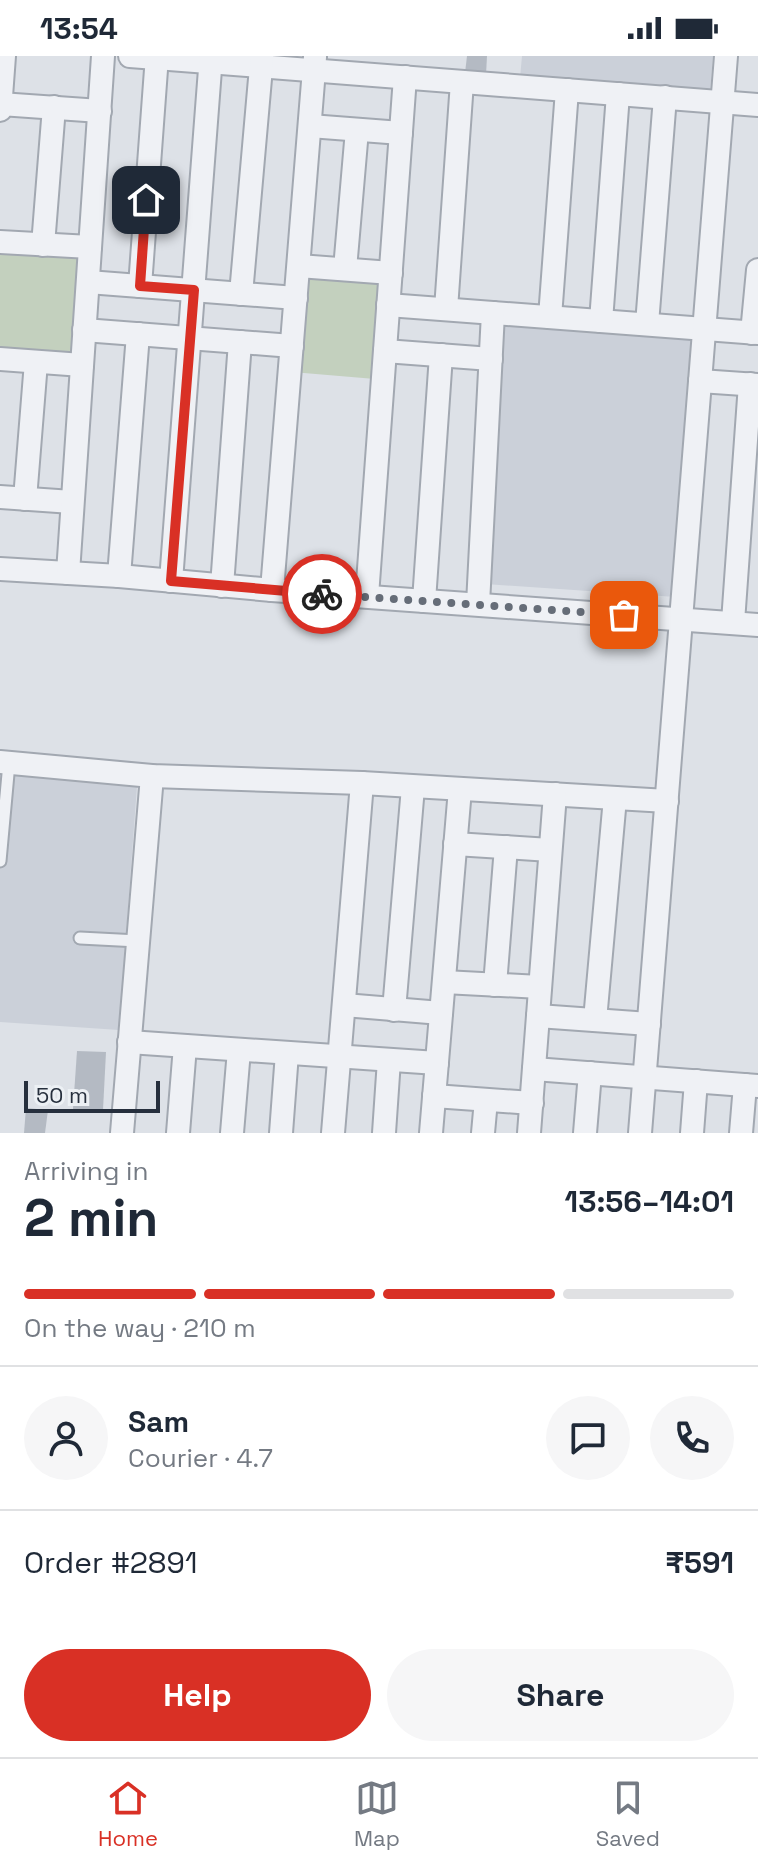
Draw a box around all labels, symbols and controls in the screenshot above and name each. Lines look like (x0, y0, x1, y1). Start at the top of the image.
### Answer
text: 13:54 (40, 9, 118, 48)
pin (112, 166, 180, 234)
icon: home (124, 178, 168, 222)
courier (282, 554, 362, 634)
icon: bike (300, 572, 344, 616)
pin (590, 581, 658, 649)
icon: bag (602, 593, 646, 637)
scale bar (24, 1077, 160, 1113)
text: 50 m (36, 1081, 88, 1109)
text: Arriving in (24, 1154, 148, 1188)
text: 13:56–14:01 (565, 1182, 734, 1221)
text: 2 min (24, 1185, 158, 1251)
text: On the way · 210 m (24, 1311, 256, 1345)
button: person (24, 1396, 108, 1480)
button: chat (546, 1396, 630, 1480)
button: phone (650, 1396, 734, 1480)
text: Sam (128, 1402, 189, 1441)
text: Courier · 4.7 (128, 1441, 273, 1475)
text: Order #2891 (24, 1543, 197, 1582)
text: ₹591 (665, 1543, 734, 1582)
button: Help (24, 1649, 371, 1741)
button: Share (387, 1649, 734, 1741)
tab: Home (98, 1776, 158, 1852)
tab: Map (354, 1776, 400, 1852)
tab: Saved (596, 1776, 660, 1852)

